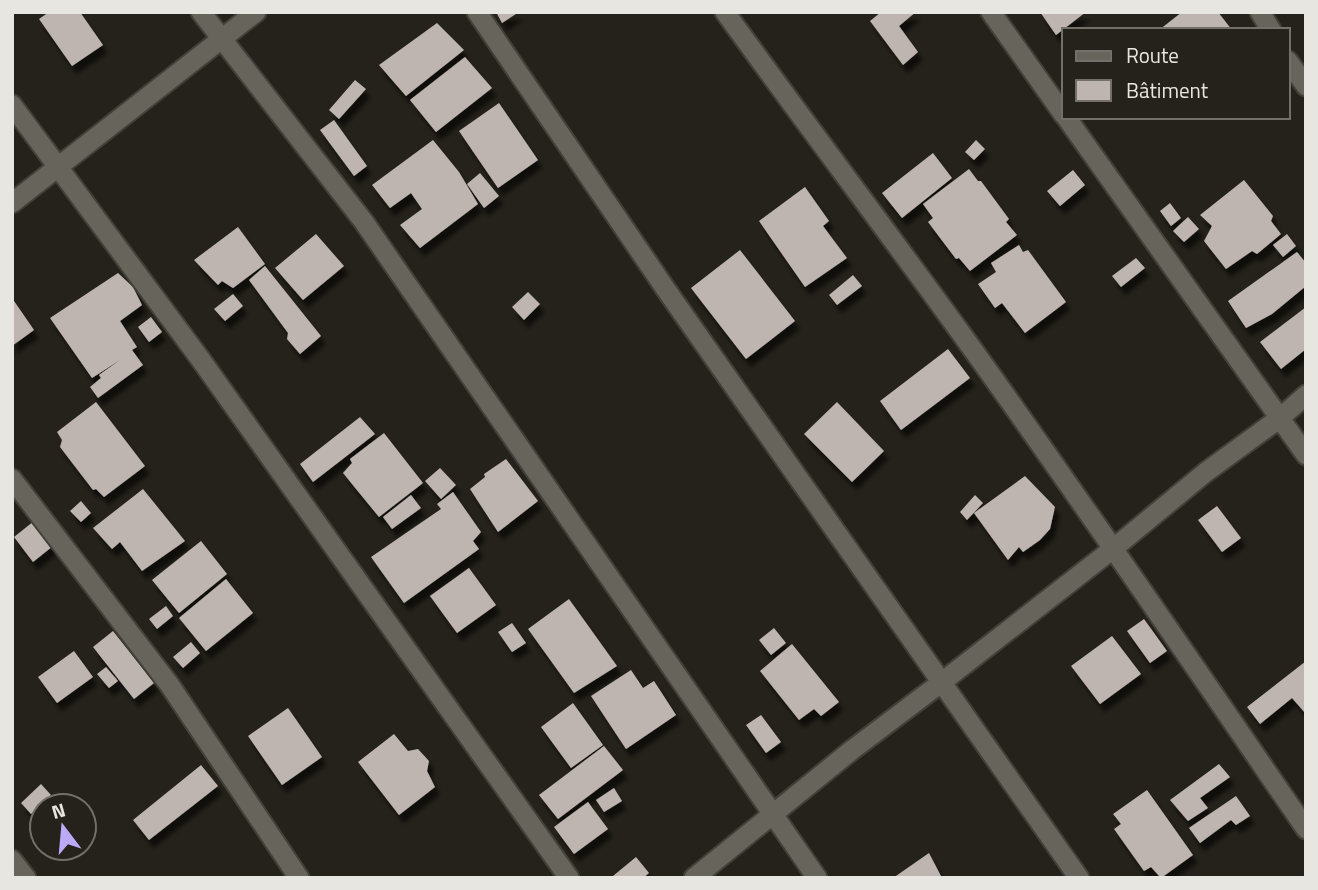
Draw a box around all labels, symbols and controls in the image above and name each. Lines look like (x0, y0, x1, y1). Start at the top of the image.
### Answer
legend (1062, 28, 1290, 119)
text: Route (1126, 39, 1179, 71)
text: Bâtiment (1126, 74, 1209, 106)
north arrow (28, 792, 98, 862)
text: N (48, 794, 69, 826)

